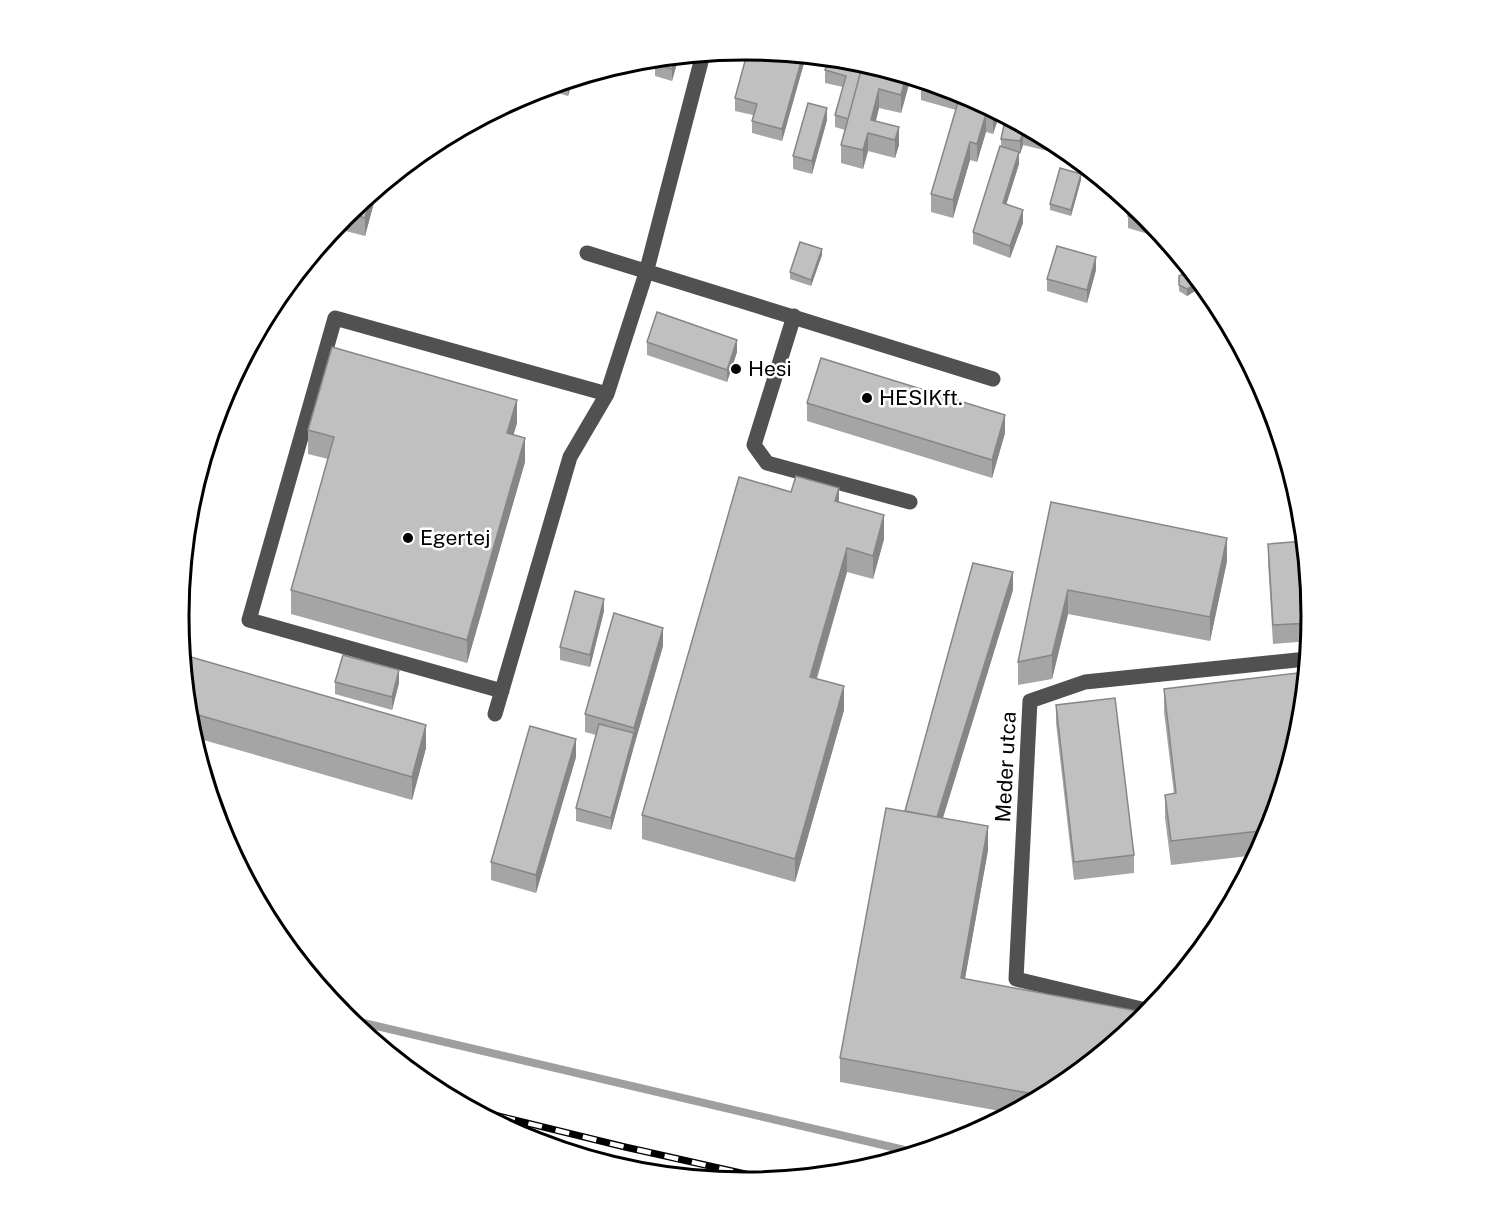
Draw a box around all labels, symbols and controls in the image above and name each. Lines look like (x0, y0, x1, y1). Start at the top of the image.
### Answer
place label: Hesi (748, 356, 792, 381)
marker: Hesi (729, 362, 743, 376)
place label: HESIKft. (879, 385, 963, 410)
marker: HESIKft. (860, 391, 874, 405)
place label: Egertej (420, 525, 491, 550)
marker: Egertej (401, 531, 415, 545)
street label: Meder utca (990, 711, 1021, 823)

